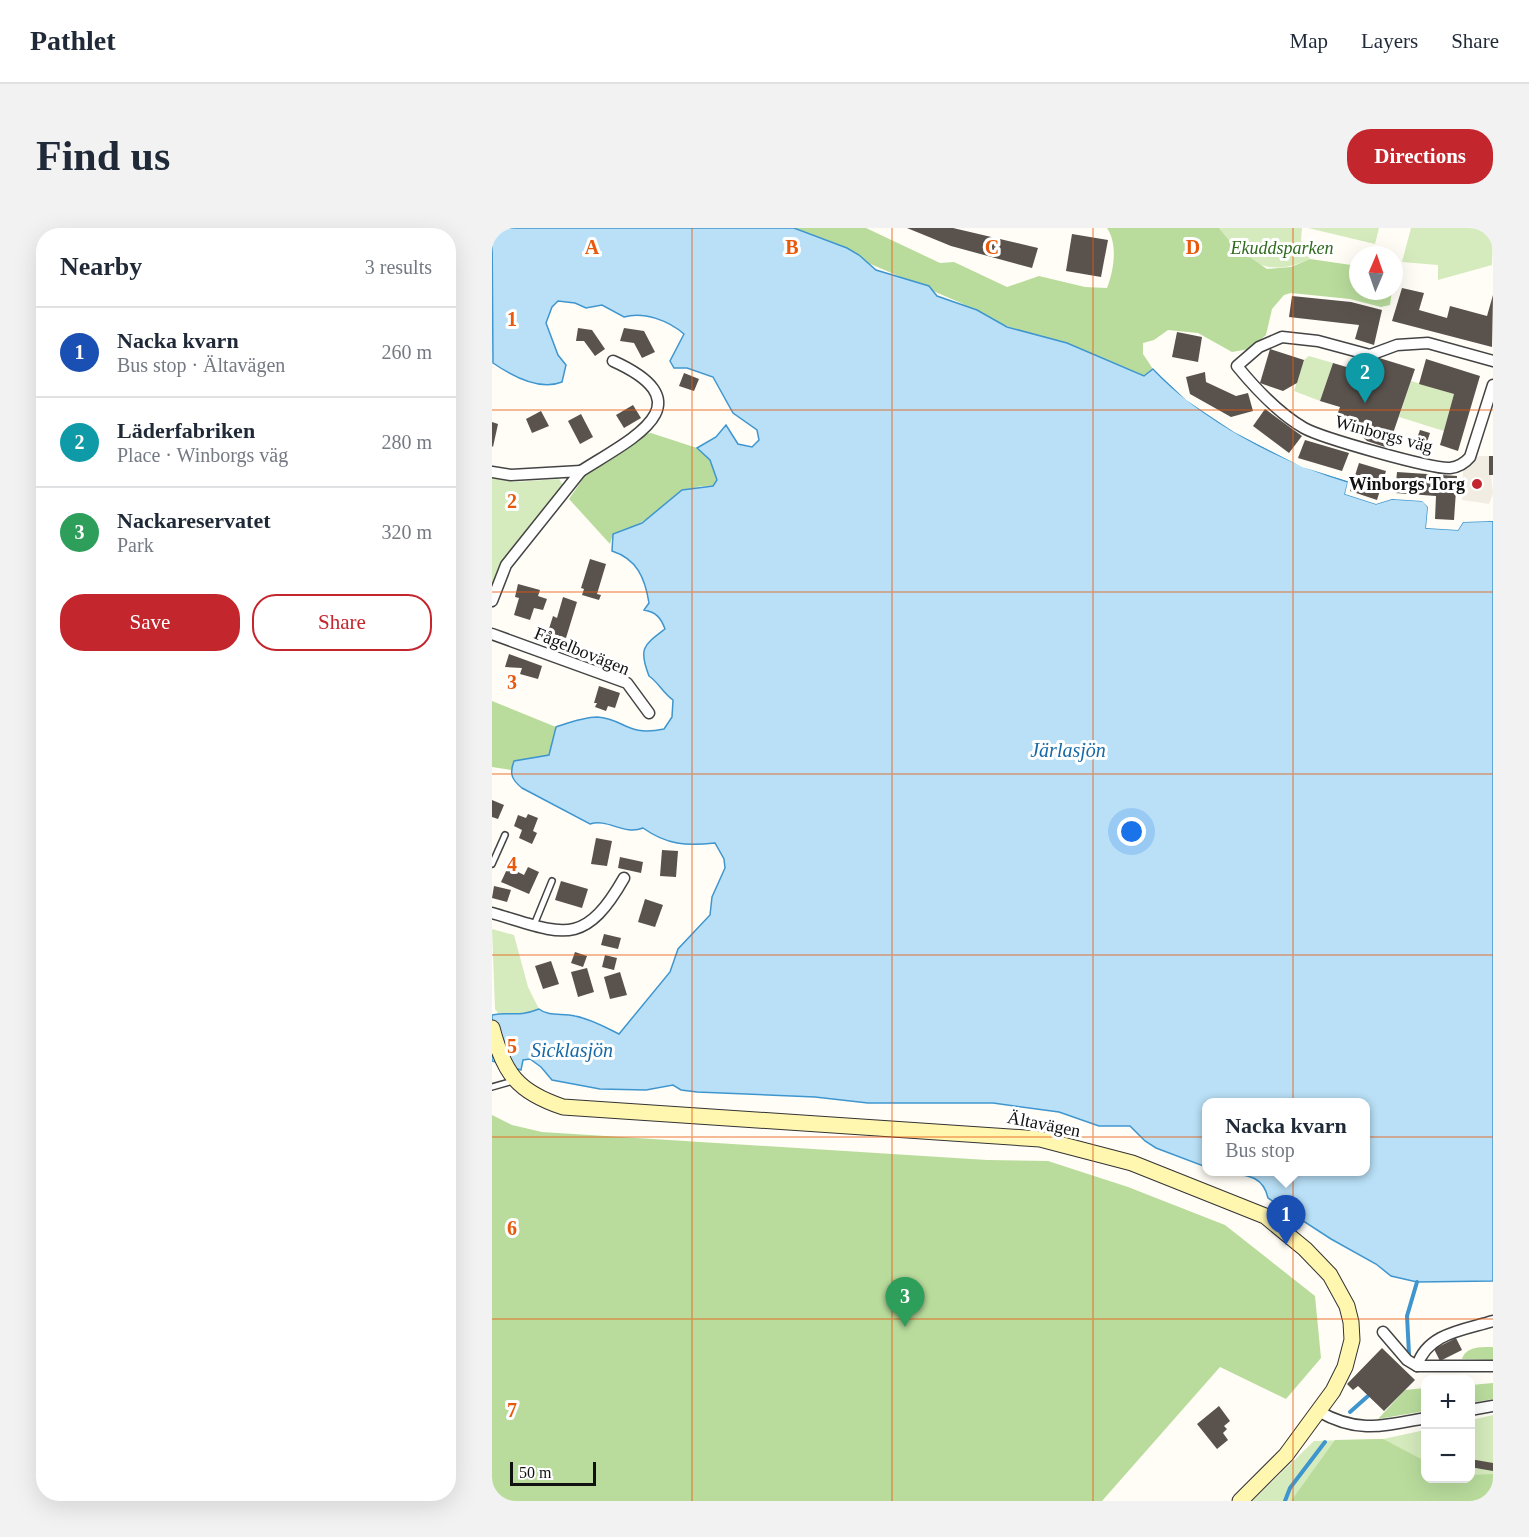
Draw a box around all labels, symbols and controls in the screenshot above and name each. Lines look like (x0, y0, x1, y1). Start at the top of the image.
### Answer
text: Pathlet (30, 25, 116, 56)
text: Map (1290, 29, 1328, 53)
text: Layers (1361, 29, 1418, 53)
text: Share (1451, 29, 1499, 53)
button: Directions (1347, 129, 1493, 184)
text: Find us (36, 133, 170, 179)
text: A (585, 236, 600, 258)
text: B (785, 236, 799, 258)
text: C (985, 236, 999, 258)
text: D (1186, 236, 1200, 258)
park label: Ekuddsparken (1230, 238, 1333, 258)
north arrow (1349, 246, 1403, 300)
text: Nearby (60, 252, 142, 281)
text: 3 results (365, 256, 432, 278)
text: 1 (507, 308, 517, 330)
text: Nacka kvarn (117, 328, 239, 353)
text: 1 (75, 341, 85, 363)
text: 260 m (381, 341, 432, 363)
text: Bus stop · Ältavägen (117, 354, 285, 376)
pin: 2 (1346, 354, 1384, 403)
street label: Winborgs väg (1333, 411, 1435, 457)
text: Läderfabriken (117, 418, 255, 443)
text: 2 (75, 431, 85, 453)
text: 280 m (381, 431, 432, 453)
text: Place · Winborgs väg (117, 444, 288, 466)
place label: Winborgs Torg (1349, 474, 1465, 494)
marker: Winborgs Torg (1470, 477, 1484, 491)
text: 2 (507, 490, 517, 512)
text: Nackareservatet (117, 508, 271, 533)
text: 3 (75, 521, 85, 543)
text: 320 m (381, 521, 432, 543)
text: Park (117, 534, 154, 556)
button: Save (60, 594, 240, 651)
button: Share (252, 594, 432, 651)
street label: Fågelbovägen (531, 623, 633, 679)
text: 3 (507, 671, 517, 693)
water label: Järlasjön (1030, 739, 1106, 762)
your location (1117, 817, 1146, 846)
text: 4 (507, 853, 517, 875)
text: 5 (507, 1035, 517, 1057)
water label: Sicklasjön (531, 1039, 613, 1062)
popup (1202, 1098, 1370, 1176)
street label: Ältavägen (1006, 1107, 1082, 1141)
text: Nacka kvarn (1225, 1113, 1347, 1138)
text: Bus stop (1225, 1139, 1295, 1161)
pin: 1 (1266, 1196, 1306, 1245)
text: 6 (507, 1217, 517, 1239)
pin: 3 (886, 1278, 924, 1327)
map controls (1421, 1375, 1475, 1483)
button: + (1421, 1375, 1475, 1429)
text: 7 (507, 1399, 517, 1421)
button: − (1421, 1429, 1475, 1483)
scale bar (510, 1459, 596, 1486)
text: 50 m (519, 1464, 551, 1481)

